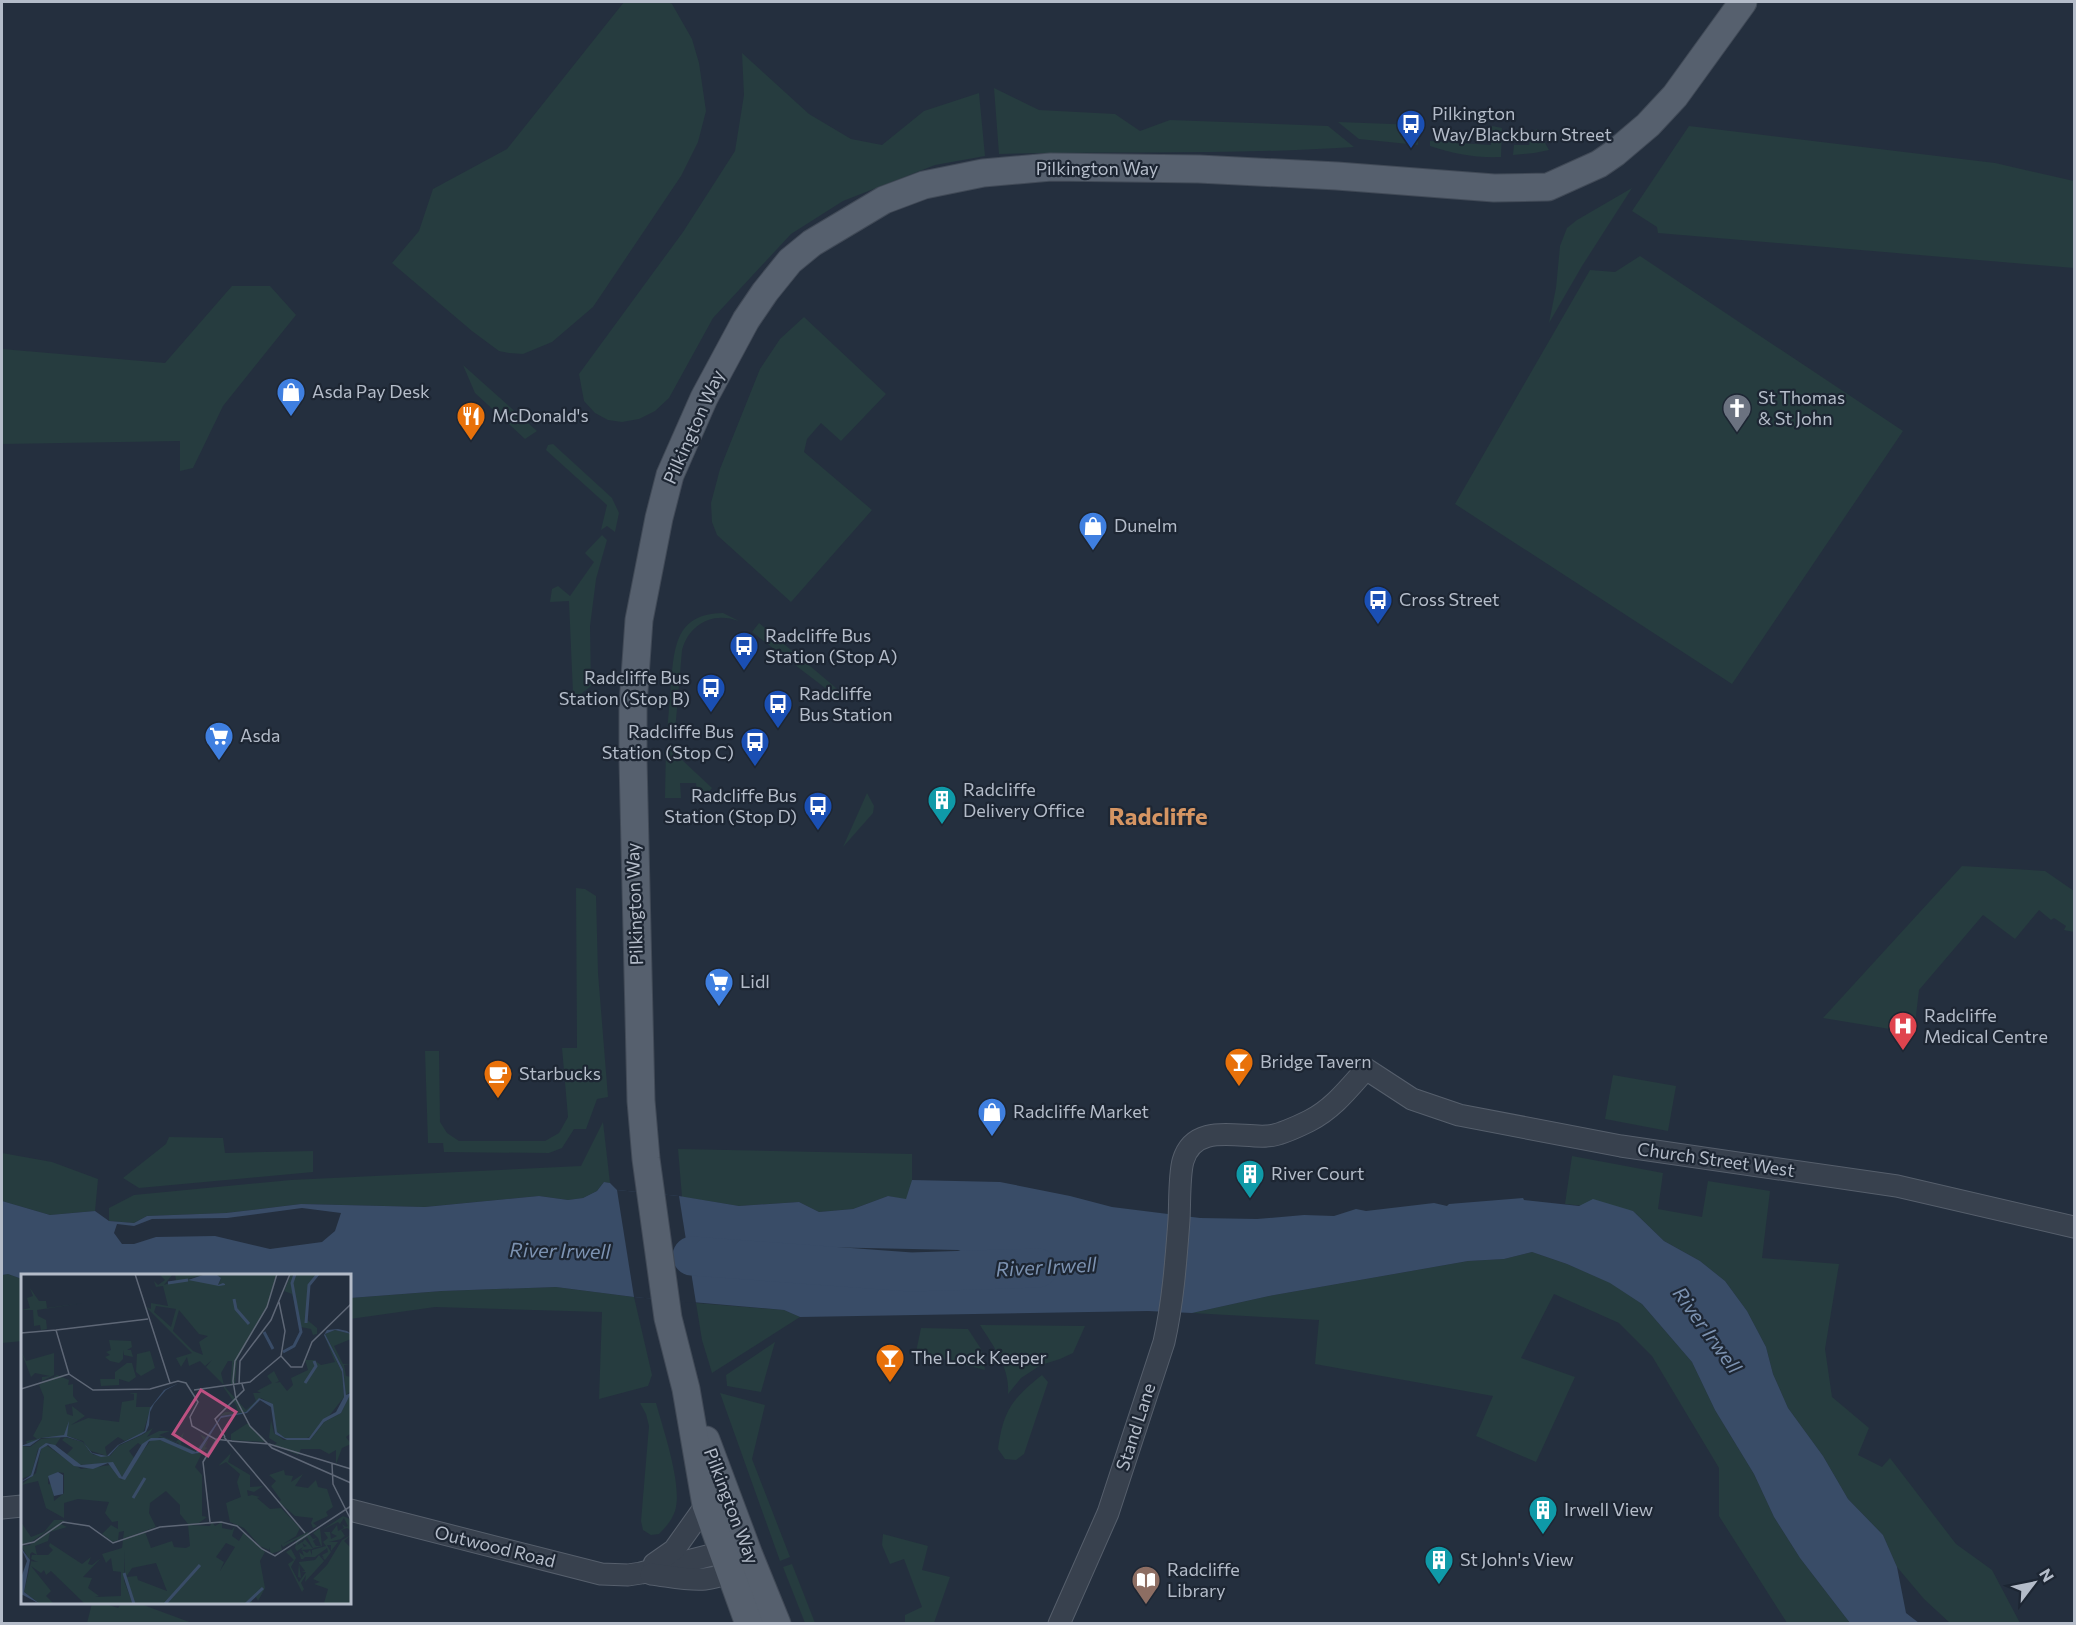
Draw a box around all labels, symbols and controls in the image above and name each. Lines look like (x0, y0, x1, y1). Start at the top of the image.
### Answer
place label: Pilkington Way/Blackburn Street (1432, 102, 1612, 145)
bus stop icon: Pilkington Way/Blackburn Street (1395, 108, 1427, 150)
street label: Pilkington Way (1036, 157, 1158, 179)
street label: Pilkington Way (658, 366, 728, 487)
shop icon: Asda Pay Desk (275, 376, 307, 418)
place label: Asda Pay Desk (312, 380, 430, 402)
place label: St Thomas & St John (1758, 386, 1845, 429)
church icon: St Thomas & St John (1721, 392, 1753, 434)
restaurant icon: McDonald's (455, 400, 487, 442)
place label: McDonald's (492, 404, 589, 426)
shop icon: Dunelm (1077, 510, 1109, 552)
place label: Dunelm (1114, 514, 1177, 536)
bus stop icon: Cross Street (1362, 584, 1394, 626)
place label: Cross Street (1399, 588, 1499, 610)
place label: Radcliffe Bus Station (Stop A) (765, 624, 897, 667)
bus stop icon: Radcliffe Bus Station (Stop A) (728, 630, 760, 672)
place label: Radcliffe Bus Station (Stop B) (559, 666, 690, 709)
bus stop icon: Radcliffe Bus Station (Stop B) (695, 672, 727, 714)
place label: Radcliffe Bus Station (799, 682, 893, 725)
bus stop icon: Radcliffe Bus Station (762, 688, 794, 730)
supermarket icon: Asda (203, 720, 235, 762)
place label: Radcliffe Bus Station (Stop C) (602, 720, 734, 763)
place label: Asda (240, 724, 280, 746)
bus stop icon: Radcliffe Bus Station (Stop C) (739, 726, 771, 768)
place label: Radcliffe Delivery Office (963, 778, 1085, 821)
place label: Radcliffe Bus Station (Stop D) (664, 784, 797, 827)
building icon: Radcliffe Delivery Office (926, 784, 958, 826)
bus stop icon: Radcliffe Bus Station (Stop D) (802, 790, 834, 832)
district label: Radcliffe (1108, 801, 1208, 830)
street label: Pilkington Way (621, 842, 647, 966)
supermarket icon: Lidl (703, 966, 735, 1008)
place label: Lidl (740, 970, 770, 992)
place label: Radcliffe Medical Centre (1924, 1004, 2048, 1047)
hospital icon: Radcliffe Medical Centre (1887, 1010, 1919, 1052)
bar icon: Bridge Tavern (1223, 1046, 1255, 1088)
place label: Bridge Tavern (1260, 1050, 1371, 1072)
cafe icon: Starbucks (482, 1058, 514, 1100)
place label: Starbucks (519, 1062, 601, 1084)
shop icon: Radcliffe Market (976, 1096, 1008, 1138)
place label: Radcliffe Market (1013, 1100, 1149, 1122)
street label: Church Street West (1636, 1137, 1796, 1181)
building icon: River Court (1234, 1158, 1266, 1200)
place label: River Court (1271, 1162, 1364, 1184)
water label: River Irwell (509, 1237, 612, 1263)
water label: River Irwell (995, 1251, 1098, 1281)
inset map (21, 1274, 351, 1604)
water label: River Irwell (1668, 1281, 1748, 1378)
bar icon: The Lock Keeper (874, 1342, 906, 1384)
place label: The Lock Keeper (911, 1346, 1047, 1368)
street label: Stand Lane (1111, 1380, 1160, 1473)
street label: Pilkington Way (700, 1444, 764, 1567)
building icon: Irwell View (1527, 1494, 1559, 1536)
place label: Irwell View (1564, 1498, 1653, 1520)
street label: Outwood Road (433, 1520, 558, 1572)
building icon: St John's View (1423, 1544, 1455, 1586)
place label: St John's View (1460, 1548, 1574, 1570)
north arrow (2004, 1553, 2064, 1613)
place label: Radcliffe Library (1167, 1558, 1240, 1601)
library icon: Radcliffe Library (1130, 1564, 1162, 1606)
text: N (2036, 1565, 2058, 1585)

